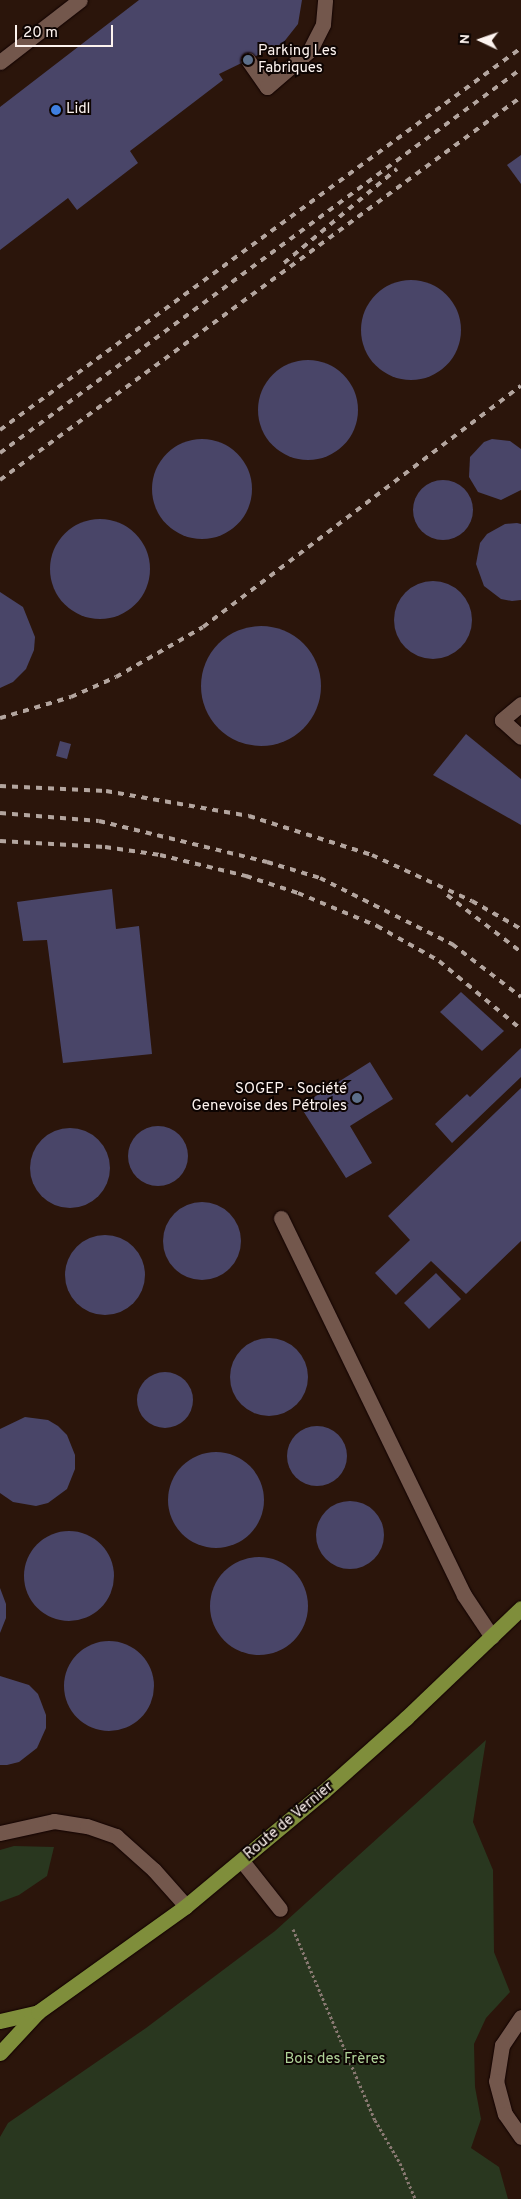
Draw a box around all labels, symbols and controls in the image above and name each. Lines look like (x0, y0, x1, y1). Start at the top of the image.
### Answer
scale bar (18, 15, 115, 47)
north arrow (456, 15, 506, 65)
text: 20 m (23, 24, 58, 43)
text: N (457, 34, 474, 45)
place label: Parking Les Fabriques (258, 42, 337, 77)
marker: Parking Les Fabriques (242, 54, 254, 66)
place label: Lidl (66, 101, 91, 119)
marker: Lidl (50, 104, 62, 116)
place label: SOGEP - Société Genevoise des Pétroles (191, 1080, 347, 1115)
marker: SOGEP - Société Genevoise des Pétroles (351, 1092, 363, 1104)
street label: Route de Vernier (240, 1778, 338, 1864)
park label: Bois des Frères (284, 2051, 386, 2069)

